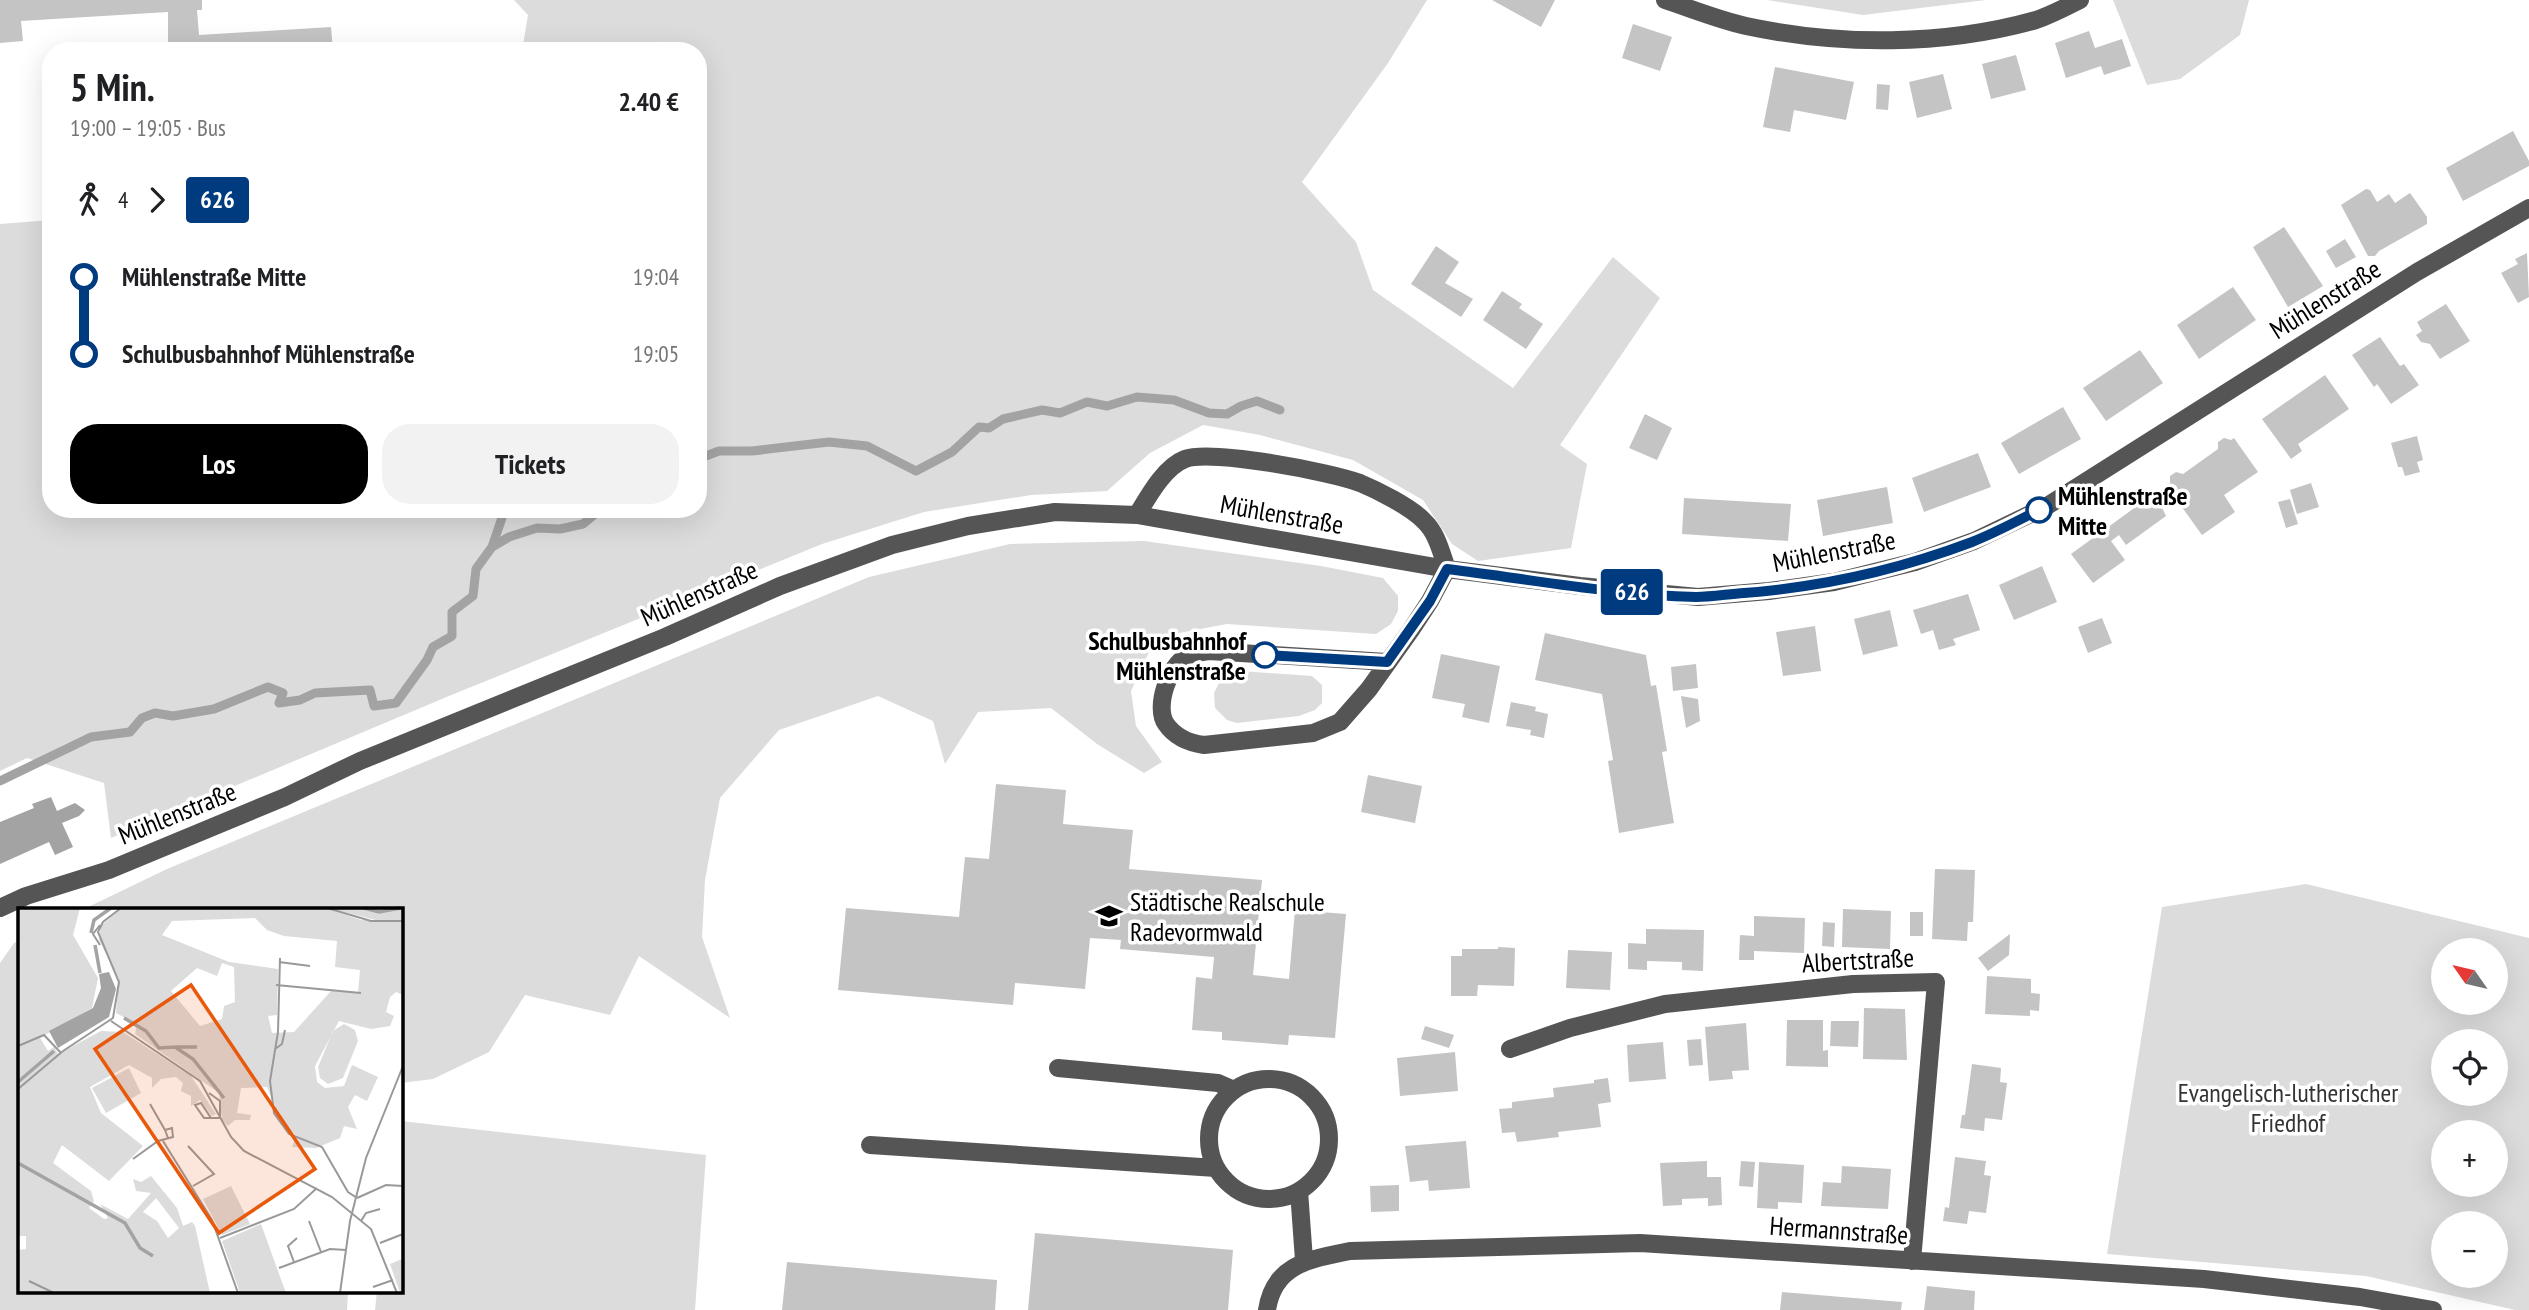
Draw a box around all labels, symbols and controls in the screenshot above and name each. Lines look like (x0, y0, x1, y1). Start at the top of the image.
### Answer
text: 5 Min. (70, 62, 155, 111)
text: 2.40 € (618, 85, 679, 118)
text: 19:00 – 19:05 · Bus (70, 113, 226, 142)
icon: walk (70, 181, 108, 219)
icon: forward (138, 181, 176, 219)
text: 626 (200, 184, 235, 215)
text: 4 (118, 185, 128, 214)
street label: Mühlenstraße (2264, 252, 2386, 346)
text: Mühlenstraße Mitte (122, 260, 306, 293)
text: 19:04 (633, 262, 679, 291)
text: Schulbusbahnhof Mühlenstraße (122, 337, 415, 370)
text: 19:05 (633, 339, 679, 368)
button: Los (70, 424, 368, 504)
button: Tickets (382, 424, 679, 504)
place label: Mühlenstraße Mitte (2058, 479, 2188, 542)
street label: Mühlenstraße (1218, 487, 1346, 541)
marker: Mühlenstraße Mitte (2026, 497, 2052, 523)
street label: Mühlenstraße (1770, 523, 1898, 579)
street label: Mühlenstraße (635, 553, 763, 633)
line badge: 626 (1592, 569, 1672, 615)
text: 626 (1615, 576, 1649, 607)
place label: Schulbusbahnhof Mühlenstraße (1088, 624, 1248, 687)
marker: Schulbusbahnhof Mühlenstraße (1252, 642, 1278, 668)
street label: Mühlenstraße (113, 774, 241, 852)
place label: Städtische Realschule Radevormwald (1130, 885, 1325, 948)
school or university icon: Städtische Realschule Radevormwald (1094, 901, 1124, 931)
inset map (18, 908, 402, 1292)
north arrow (2431, 938, 2508, 1015)
map controls (2431, 938, 2508, 1288)
street label: Albertstraße (1801, 941, 1915, 979)
button: locate (2431, 1029, 2508, 1106)
park label: Evangelisch-lutherischer Friedhof (2178, 1076, 2398, 1139)
button: + (2431, 1120, 2508, 1197)
street label: Hermannstraße (1769, 1209, 1909, 1251)
button: − (2431, 1211, 2508, 1288)

